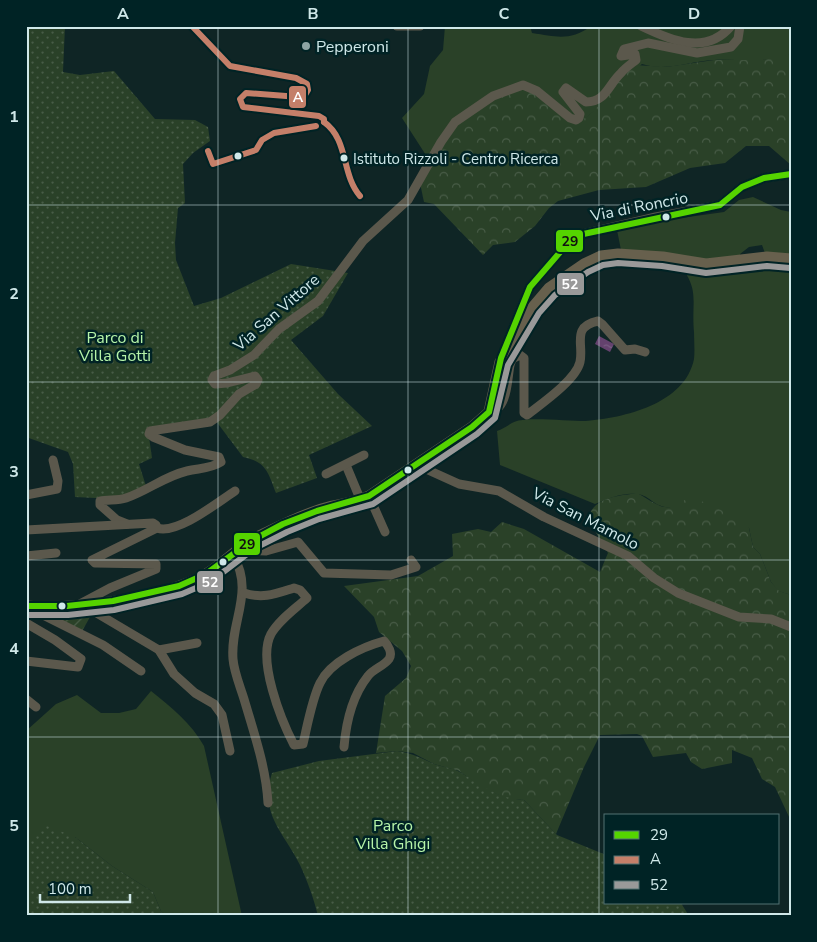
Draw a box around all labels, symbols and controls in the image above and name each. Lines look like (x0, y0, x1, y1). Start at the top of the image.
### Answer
text: A (117, 3, 129, 25)
text: B (307, 3, 319, 25)
text: C (499, 3, 510, 25)
text: D (688, 3, 700, 25)
place label: Pepperoni (316, 36, 389, 58)
marker: Pepperoni (300, 40, 312, 52)
line badge: A (288, 85, 307, 109)
text: A (293, 88, 304, 107)
text: 1 (9, 106, 19, 128)
place label: Istituto Rizzoli - Centro Ricerca (353, 149, 559, 169)
unlabelled marker (233, 151, 243, 161)
marker: Istituto Rizzoli - Centro Ricerca (339, 153, 349, 163)
street label: Via di Roncrio (588, 187, 690, 227)
unlabelled marker (661, 212, 671, 222)
line badge: 29 (555, 229, 584, 253)
text: 29 (562, 232, 578, 251)
street label: Via San Vittore (228, 269, 324, 357)
line badge: 52 (556, 272, 585, 296)
text: 52 (562, 275, 578, 294)
text: 2 (9, 283, 19, 305)
park label: Parco di Villa Gotti (78, 327, 151, 367)
text: 3 (9, 461, 19, 483)
unlabelled marker (403, 465, 413, 475)
street label: Via San Mamolo (527, 482, 643, 555)
line badge: 29 (233, 532, 261, 556)
text: 29 (239, 535, 255, 554)
unlabelled marker (218, 557, 228, 567)
line badge: 52 (196, 570, 224, 594)
text: 52 (202, 573, 218, 592)
unlabelled marker (57, 601, 67, 611)
text: 4 (9, 638, 19, 660)
legend (604, 814, 780, 904)
text: 5 (9, 815, 19, 837)
park label: Parco Villa Ghigi (355, 815, 430, 855)
text: 29 (650, 825, 668, 845)
text: A (650, 849, 661, 869)
scale bar (40, 872, 130, 904)
text: 52 (650, 875, 668, 895)
text: 100 m (48, 879, 92, 899)

